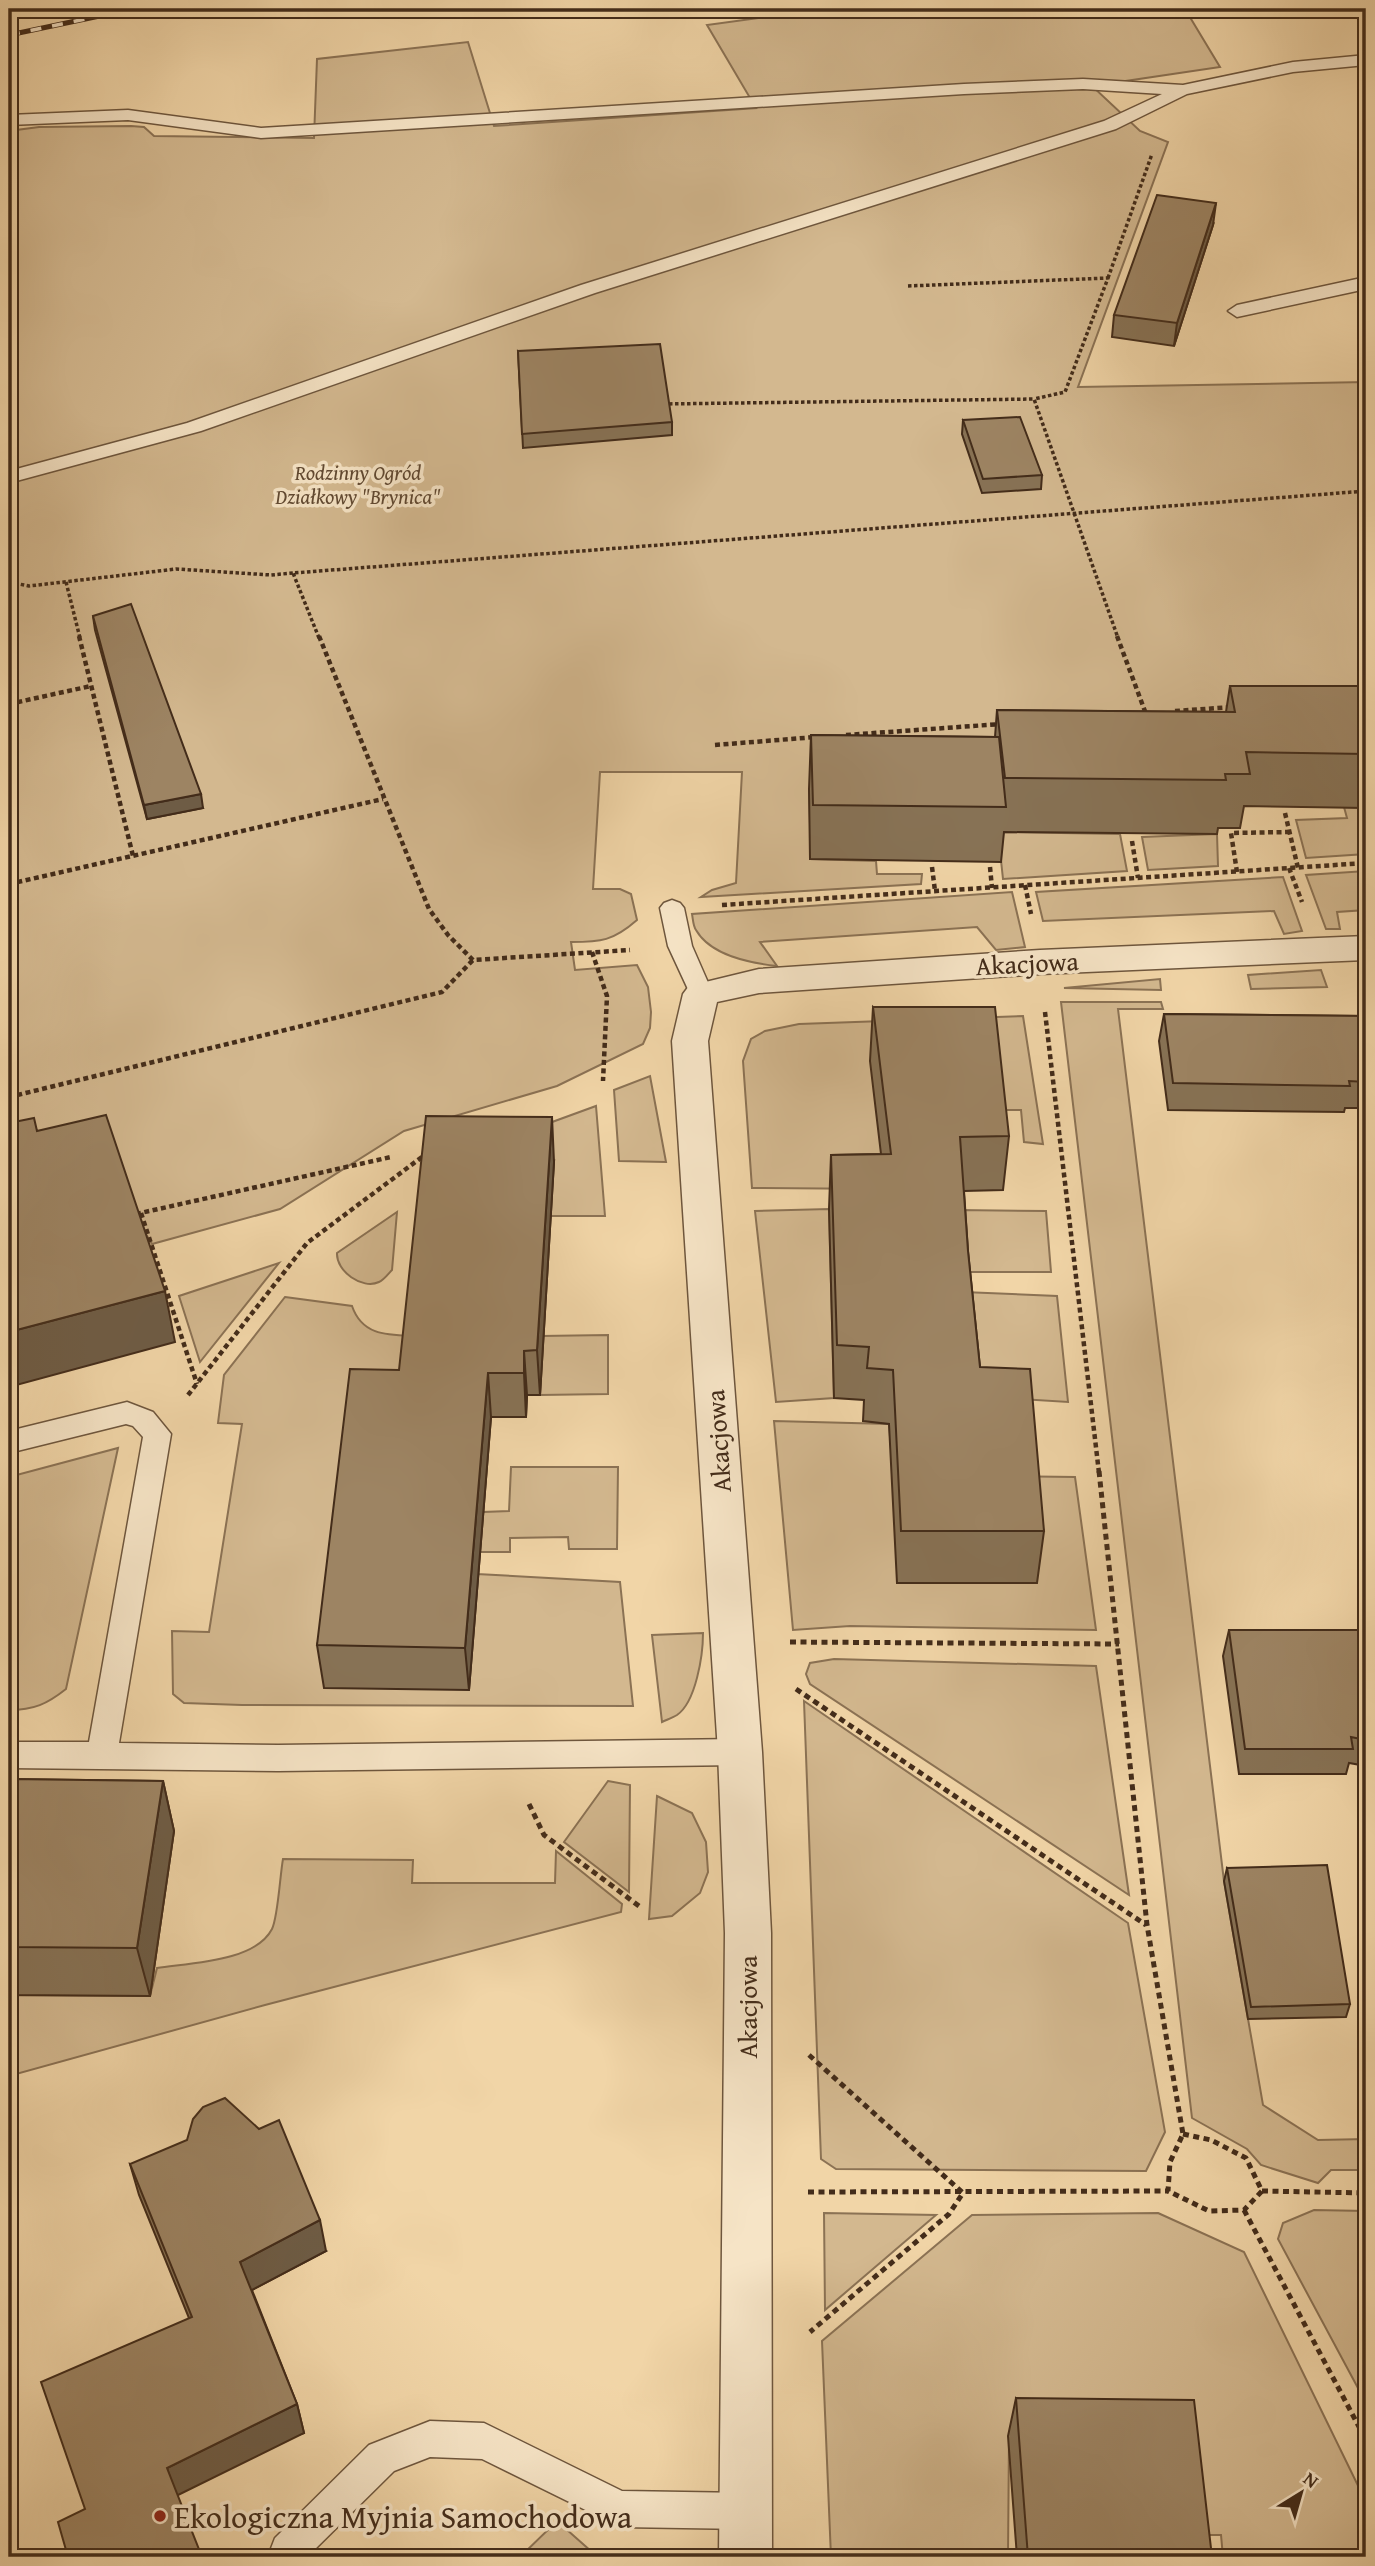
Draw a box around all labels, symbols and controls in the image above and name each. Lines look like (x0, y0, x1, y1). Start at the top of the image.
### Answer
park label: Rodzinny Ogród Działkowy "Brynica" (274, 457, 441, 512)
street label: Akacjowa (975, 941, 1080, 985)
street label: Akacjowa (695, 1388, 741, 1494)
street label: Akacjowa (728, 1955, 767, 2059)
north arrow (1266, 2458, 1336, 2528)
text: N (1298, 2464, 1325, 2495)
place label: Ekologiczna Myjnia Samochodowa (174, 2493, 632, 2540)
marker: Ekologiczna Myjnia Samochodowa (152, 2508, 168, 2524)

